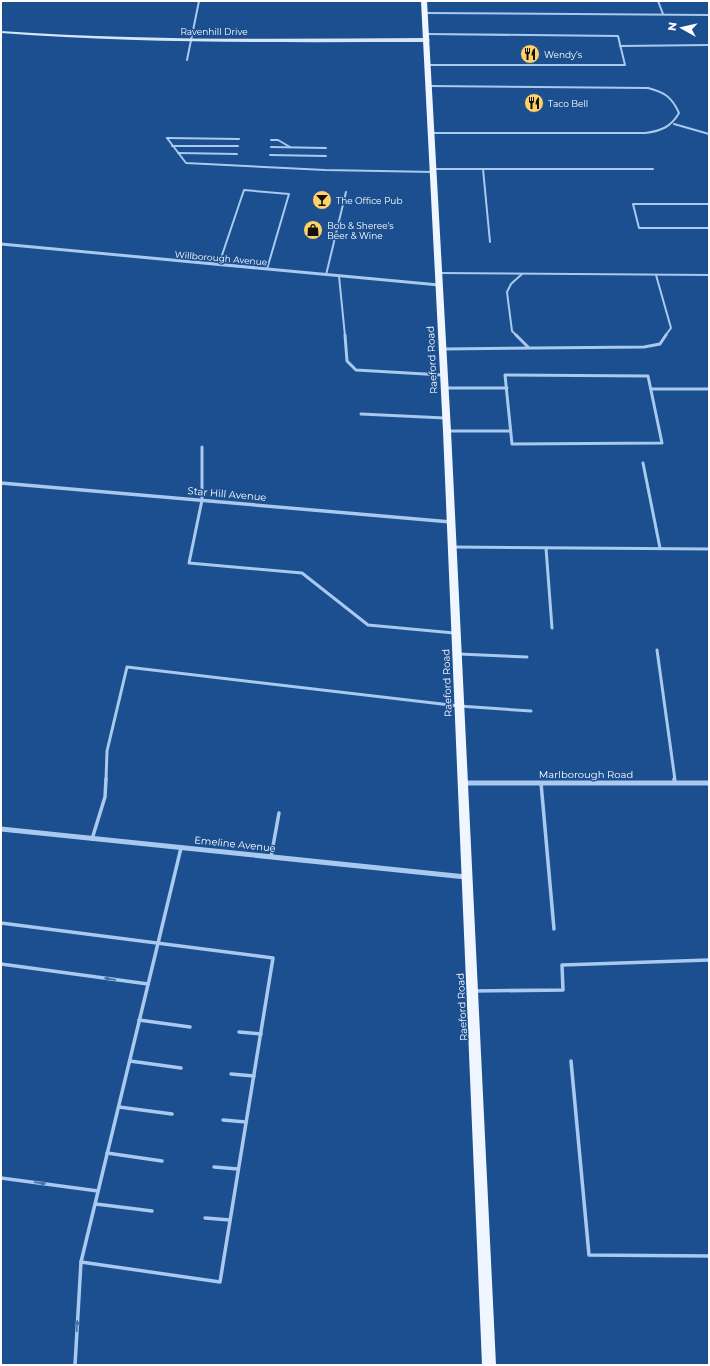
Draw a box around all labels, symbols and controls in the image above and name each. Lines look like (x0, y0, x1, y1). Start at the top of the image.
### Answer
north arrow (662, 8, 702, 48)
text: N (665, 21, 680, 32)
street label: Ravenhill Drive (180, 26, 248, 37)
restaurant icon: Wendy's (519, 43, 541, 65)
place label: Wendy's (544, 49, 583, 60)
restaurant icon: Taco Bell (523, 92, 545, 114)
place label: Taco Bell (548, 98, 588, 109)
bar icon: The Office Pub (311, 189, 333, 211)
place label: The Office Pub (336, 195, 403, 206)
shop icon: Bob & Sheree's Beer & Wine (302, 219, 324, 241)
place label: Bob & Sheree's Beer & Wine (327, 220, 394, 241)
street label: Willborough Avenue (174, 248, 268, 268)
street label: Raeford Road (424, 326, 440, 394)
street label: Star Hill Avenue (187, 484, 267, 504)
street label: Raeford Road (439, 649, 455, 717)
street label: Marlborough Road (539, 768, 633, 781)
street label: Emeline Avenue (194, 833, 276, 855)
street label: Raeford Road (454, 973, 470, 1041)
one-way arrow (104, 976, 116, 982)
one-way arrow (34, 1180, 46, 1186)
one-way arrow (74, 1319, 80, 1332)

